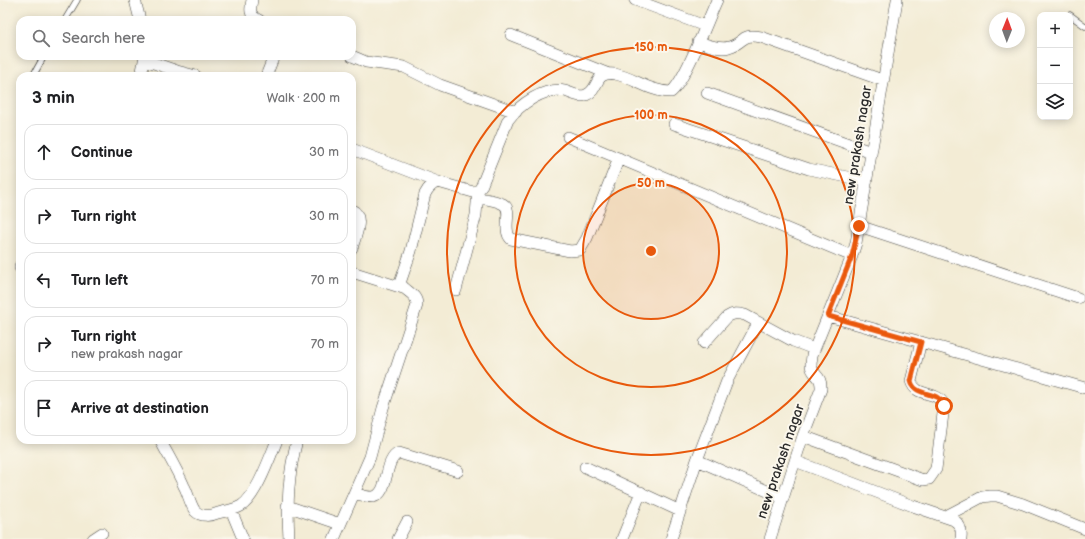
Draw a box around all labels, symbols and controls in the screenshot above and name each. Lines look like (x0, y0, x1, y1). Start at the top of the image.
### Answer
north arrow (989, 12, 1025, 48)
map controls (1037, 12, 1073, 120)
button: + (1037, 12, 1073, 48)
search box (16, 16, 356, 60)
icon: search (30, 27, 52, 49)
text: Search here (62, 29, 145, 48)
text: 150 m (635, 40, 667, 55)
button: − (1037, 48, 1073, 84)
street label: new prakash nagar (840, 84, 875, 206)
button: layers (1037, 84, 1073, 120)
text: 3 min (32, 88, 75, 108)
text: Walk · 200 m (267, 90, 340, 106)
text: 100 m (634, 108, 668, 123)
icon: ahead (33, 141, 55, 163)
text: Continue (71, 143, 133, 162)
text: 30 m (309, 144, 339, 160)
text: 50 m (637, 176, 665, 191)
icon: right (33, 205, 55, 227)
text: Turn right (71, 207, 136, 226)
text: 30 m (309, 208, 339, 224)
route end (850, 217, 868, 235)
centre of rings (644, 244, 658, 258)
icon: left (33, 269, 55, 291)
text: Turn left (71, 271, 128, 290)
text: 70 m (311, 272, 339, 288)
text: Turn right (71, 327, 136, 346)
icon: right (33, 333, 55, 355)
text: 70 m (311, 336, 339, 352)
text: new prakash nagar (71, 346, 183, 362)
icon: arrive (33, 397, 55, 419)
route start (935, 397, 953, 415)
text: Arrive at destination (71, 399, 209, 418)
street label: new prakash nagar (753, 401, 808, 521)

